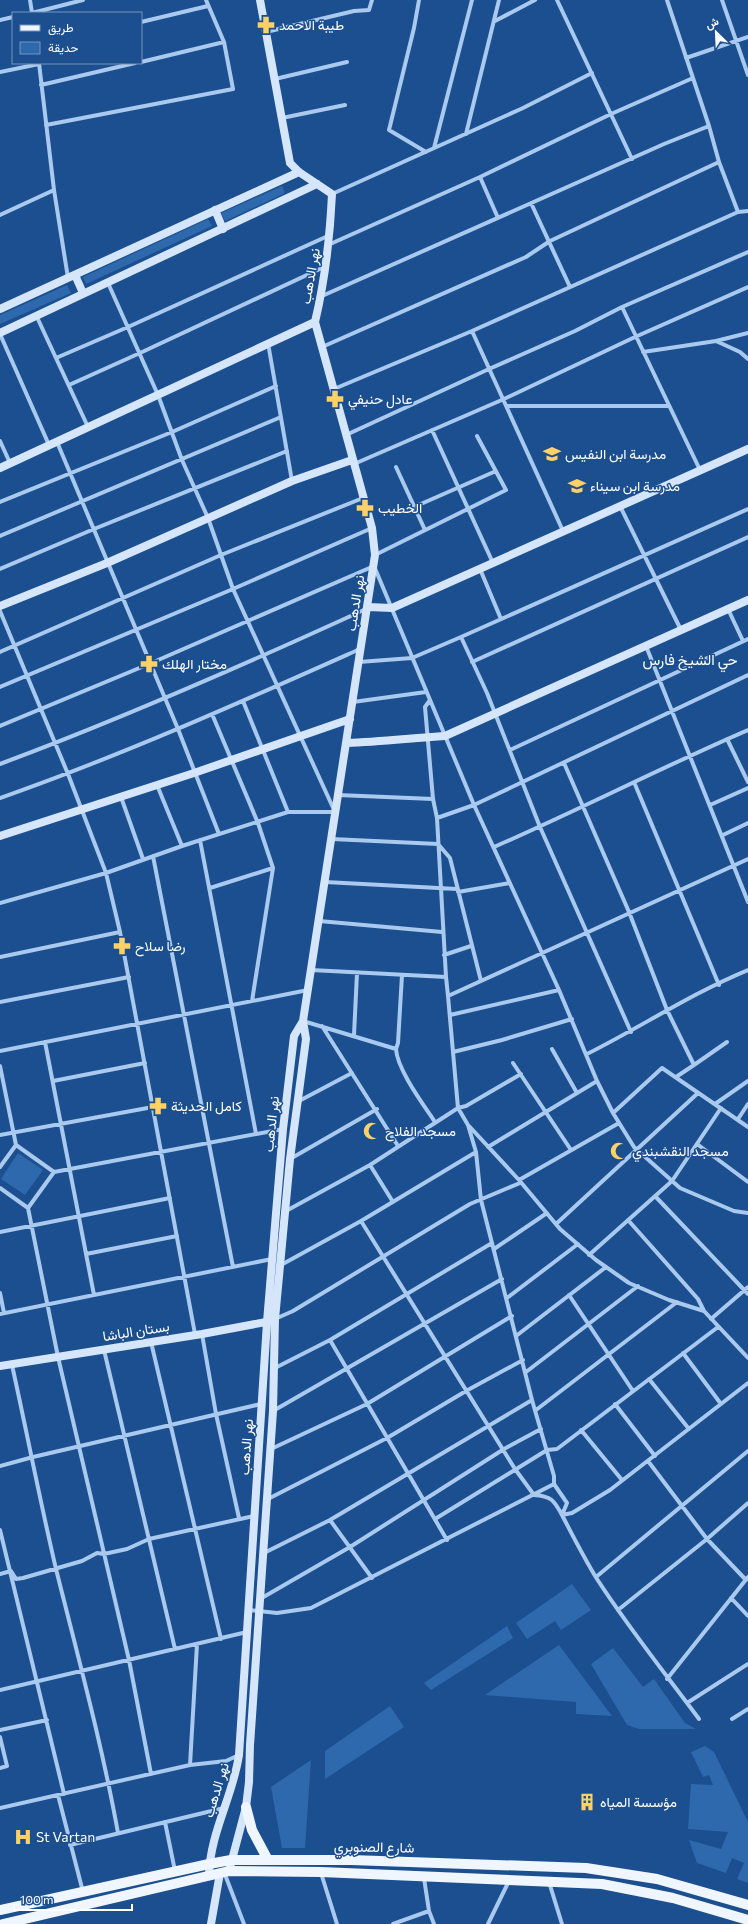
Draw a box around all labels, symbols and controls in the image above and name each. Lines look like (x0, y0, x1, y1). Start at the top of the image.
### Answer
legend (12, 12, 142, 64)
north arrow (696, 12, 736, 52)
text: ش (703, 14, 721, 32)
pharmacy icon: طيبة الاحمد (256, 15, 276, 35)
place label: طيبة الاحمد (279, 16, 344, 34)
text: طريق (48, 20, 74, 36)
text: حديقة (48, 40, 78, 55)
street label: نهر الدهب (296, 247, 324, 305)
pharmacy icon: عادل حنيفي (325, 389, 345, 409)
place label: عادل حنيفي (348, 390, 413, 411)
school or university icon: مدرسة ابن النفيس (542, 444, 562, 464)
place label: مدرسة ابن النفيس (565, 445, 666, 463)
school or university icon: مدرسة ابن سيناء (567, 476, 587, 496)
place label: مدرسة ابن سيناء (590, 477, 680, 495)
pharmacy icon: الخطيب (355, 498, 375, 518)
place label: الخطيب (378, 499, 422, 517)
street label: نهر الدهب (342, 574, 368, 632)
district label: حي الشيخ فارس (642, 650, 738, 673)
pharmacy icon: مختار الهلك (139, 654, 159, 674)
place label: مختار الهلك (162, 655, 227, 673)
pharmacy icon: رضا سلاح (112, 936, 132, 956)
place label: رضا سلاح (135, 937, 186, 957)
street label: نهر الدهب (259, 1095, 283, 1153)
pharmacy icon: كامل الحديثة (148, 1096, 168, 1116)
place label: كامل الحديثة (171, 1097, 242, 1115)
mosque icon: مسجد الفلاح (362, 1121, 382, 1141)
place label: مسجد الفلاح (385, 1122, 456, 1142)
mosque icon: مسجد النقشبندي (609, 1141, 629, 1161)
place label: مسجد النقشبندي (632, 1142, 729, 1163)
street label: بستان الباشا (101, 1317, 171, 1345)
street label: نهر الدهب (235, 1418, 257, 1476)
street label: نهر الدهب (199, 1760, 233, 1820)
building icon: مؤسسة المياه (577, 1792, 597, 1812)
place label: مؤسسة المياه (600, 1793, 677, 1811)
hospital icon: St Vartan (13, 1827, 33, 1847)
place label: St Vartan (36, 1828, 95, 1845)
street label: شارع الصنوبري (334, 1837, 414, 1860)
scale bar (14, 1886, 132, 1912)
text: 100 m (20, 1892, 54, 1906)

